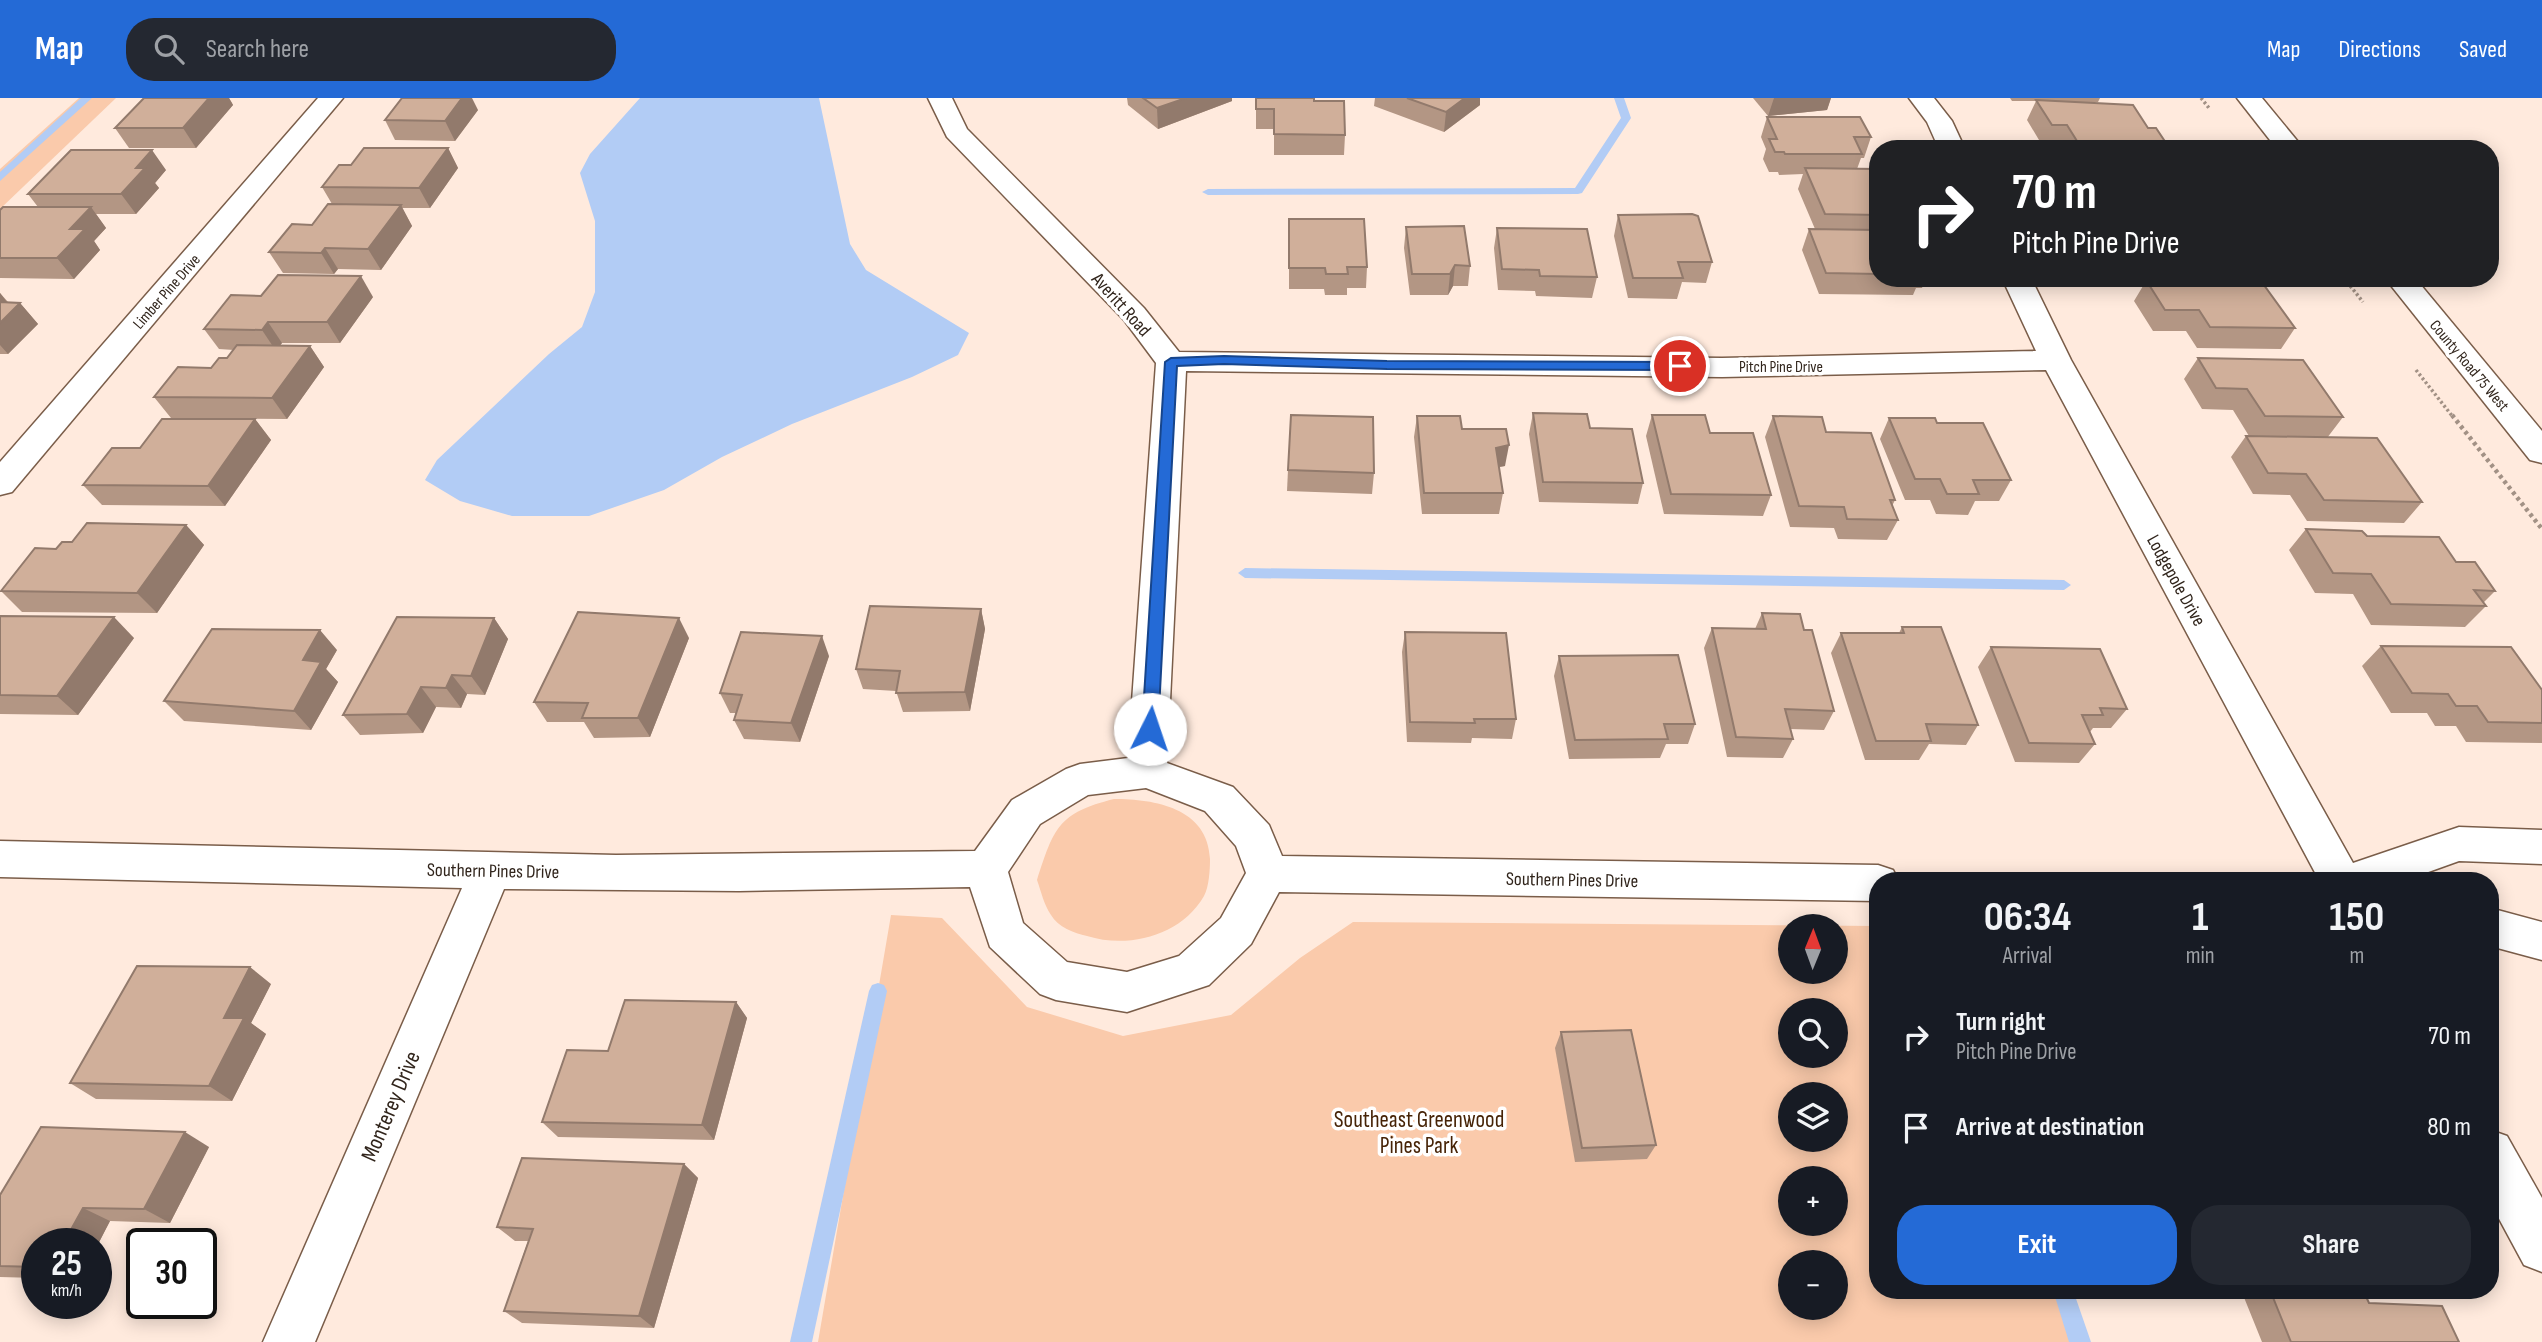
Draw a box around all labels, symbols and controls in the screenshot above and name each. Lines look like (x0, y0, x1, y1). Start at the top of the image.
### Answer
search box (126, 18, 616, 81)
text: Map (35, 29, 84, 69)
icon: search (150, 30, 188, 68)
text: Search here (206, 34, 309, 65)
text: Map (2267, 35, 2300, 64)
text: Directions (2338, 35, 2421, 64)
text: Saved (2459, 35, 2507, 64)
text: 70 m (2012, 164, 2097, 223)
icon: right (1897, 168, 1988, 259)
text: Pitch Pine Drive (2012, 224, 2180, 263)
street label: Limber Pine Drive (129, 251, 205, 333)
street label: Averitt Road (1086, 268, 1156, 342)
street label: County Road 75 West (2425, 316, 2513, 416)
pin (1650, 336, 1710, 396)
icon: arrive (1661, 347, 1699, 385)
street label: Pitch Pine Drive (1739, 358, 1823, 377)
street label: Lodgepole Drive (2141, 531, 2210, 630)
position arrow (1113, 692, 1187, 766)
street label: Southern Pines Drive (427, 859, 559, 884)
street label: Southern Pines Drive (1506, 868, 1638, 893)
text: 06:34 (1984, 892, 2071, 943)
text: 1 (2192, 892, 2209, 943)
text: 150 (2329, 892, 2384, 943)
north arrow (1778, 914, 1848, 984)
map controls (1778, 914, 1848, 1320)
text: Arrival (2003, 942, 2052, 970)
text: min (2186, 942, 2215, 970)
text: m (2349, 942, 2364, 970)
button: search (1778, 998, 1848, 1068)
text: Turn right (1956, 1007, 2045, 1038)
icon: right (1897, 1018, 1935, 1056)
text: 70 m (2428, 1021, 2471, 1052)
text: Pitch Pine Drive (1956, 1038, 2076, 1066)
street label: Monterey Drive (355, 1047, 427, 1166)
button: layers (1778, 1082, 1848, 1152)
park label: Southeast Greenwood Pines Park (1334, 1106, 1504, 1160)
icon: arrive (1897, 1109, 1935, 1147)
text: Arrive at destination (1956, 1112, 2144, 1143)
text: 80 m (2427, 1112, 2471, 1143)
button: + (1778, 1166, 1848, 1236)
button: Exit (1897, 1205, 2177, 1285)
button: Share (2191, 1205, 2471, 1285)
speed limit sign: 30 (126, 1228, 217, 1319)
text: 25 (51, 1243, 82, 1286)
button: − (1778, 1250, 1848, 1320)
text: km/h (51, 1280, 82, 1301)

